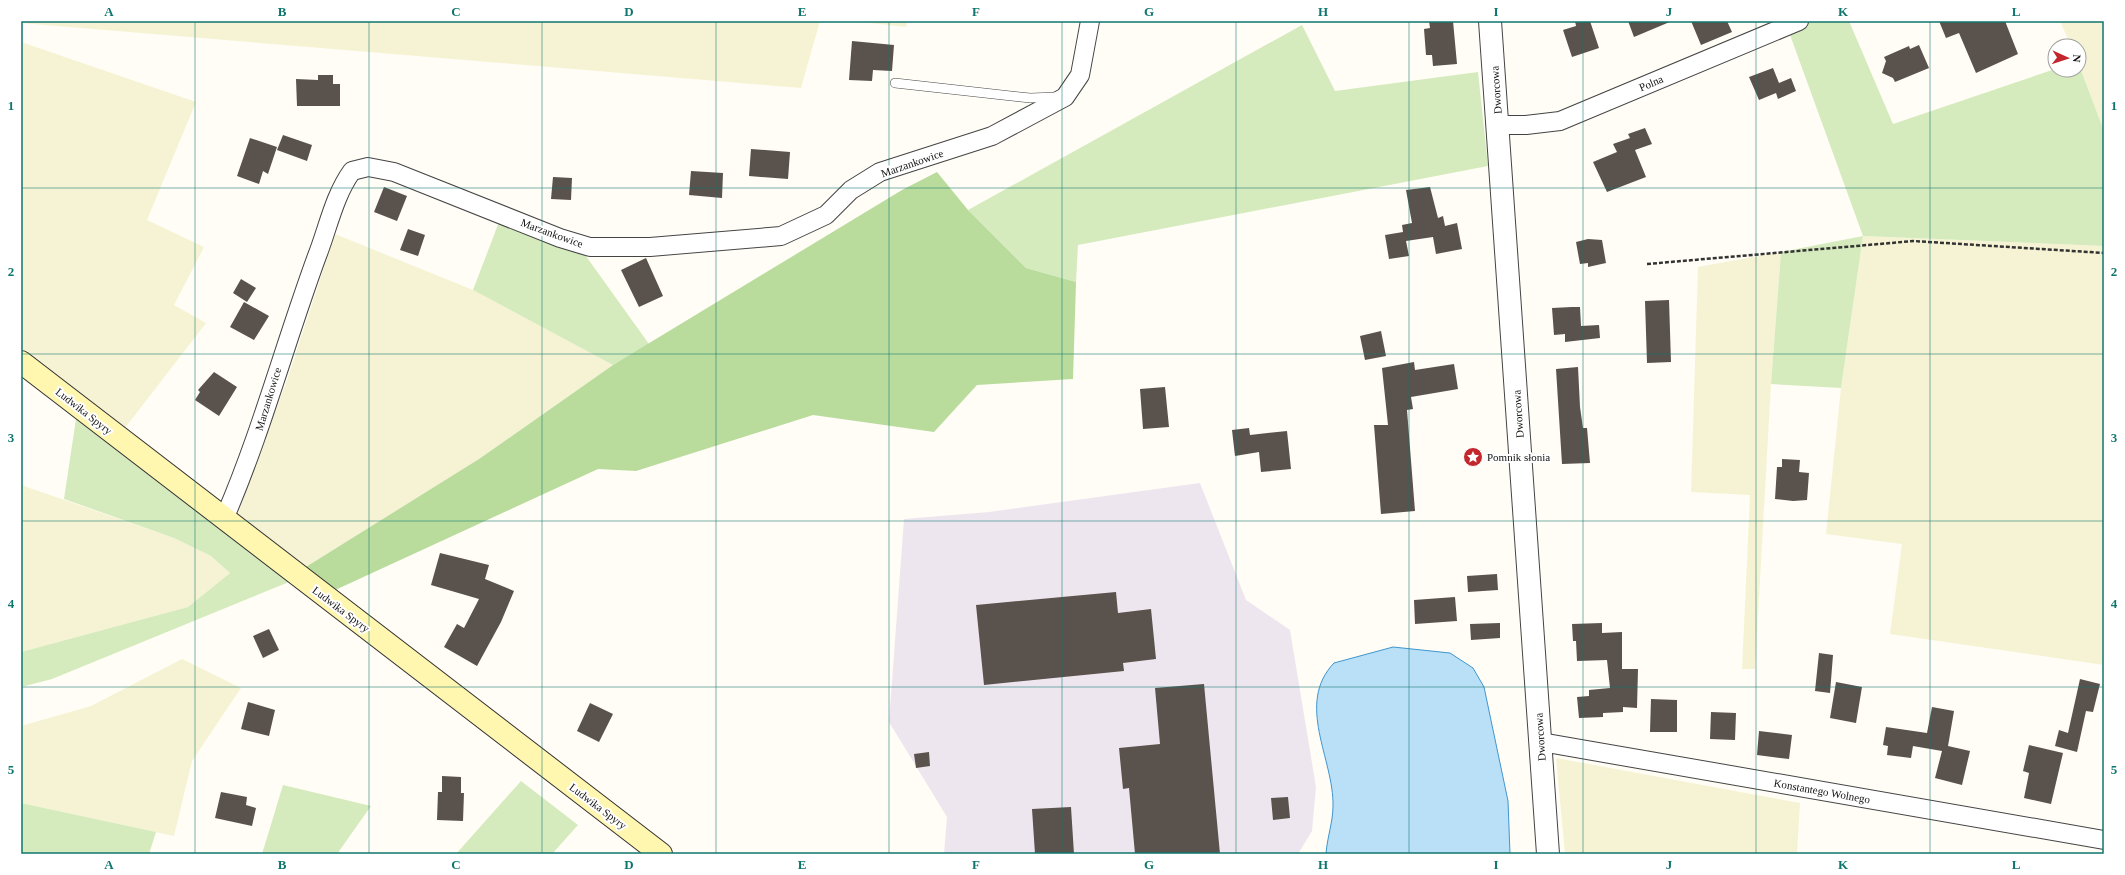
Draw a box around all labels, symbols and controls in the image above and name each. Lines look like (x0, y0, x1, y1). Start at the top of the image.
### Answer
text: A (104, 4, 114, 19)
text: B (278, 4, 287, 19)
text: C (451, 4, 461, 19)
text: D (624, 4, 634, 19)
text: E (798, 4, 806, 19)
text: F (972, 4, 980, 19)
text: G (1144, 4, 1154, 19)
text: H (1318, 4, 1328, 19)
text: I (1493, 4, 1499, 19)
text: J (1666, 4, 1673, 19)
text: K (1838, 4, 1849, 19)
text: L (2012, 4, 2021, 19)
north arrow (2047, 38, 2087, 78)
text: N (2071, 54, 2083, 63)
street label: Dworcowa (1488, 65, 1504, 114)
street label: Polna (1637, 73, 1665, 93)
text: 1 (8, 98, 14, 113)
text: 1 (2111, 98, 2117, 113)
street label: Marzankowice (879, 147, 945, 179)
street label: Marzankowice (519, 216, 585, 250)
text: 2 (8, 264, 14, 279)
text: 2 (2111, 264, 2117, 279)
street label: Marzankowice (253, 366, 283, 432)
street label: Ludwika Spyry (53, 385, 115, 437)
street label: Dworcowa (1510, 389, 1526, 438)
text: 3 (8, 430, 15, 445)
text: 3 (2111, 430, 2118, 445)
place icon: Pomnik słonia (1462, 446, 1484, 468)
place label: Pomnik słonia (1487, 451, 1550, 463)
street label: Ludwika Spyry (310, 584, 372, 635)
text: 4 (8, 596, 15, 611)
text: 4 (2111, 596, 2118, 611)
street label: Dworcowa (1532, 712, 1548, 761)
text: 5 (8, 762, 15, 777)
text: 5 (2111, 762, 2118, 777)
street label: Konstantego Wolnego (1773, 777, 1872, 805)
street label: Ludwika Spyry (567, 781, 629, 832)
text: A (104, 857, 114, 872)
text: B (278, 857, 287, 872)
text: C (451, 857, 461, 872)
text: D (624, 857, 634, 872)
text: E (798, 857, 806, 872)
text: F (972, 857, 980, 872)
text: G (1144, 857, 1154, 872)
text: H (1318, 857, 1328, 872)
text: I (1493, 857, 1499, 872)
text: J (1666, 857, 1673, 872)
text: K (1838, 857, 1849, 872)
text: L (2012, 857, 2021, 872)

